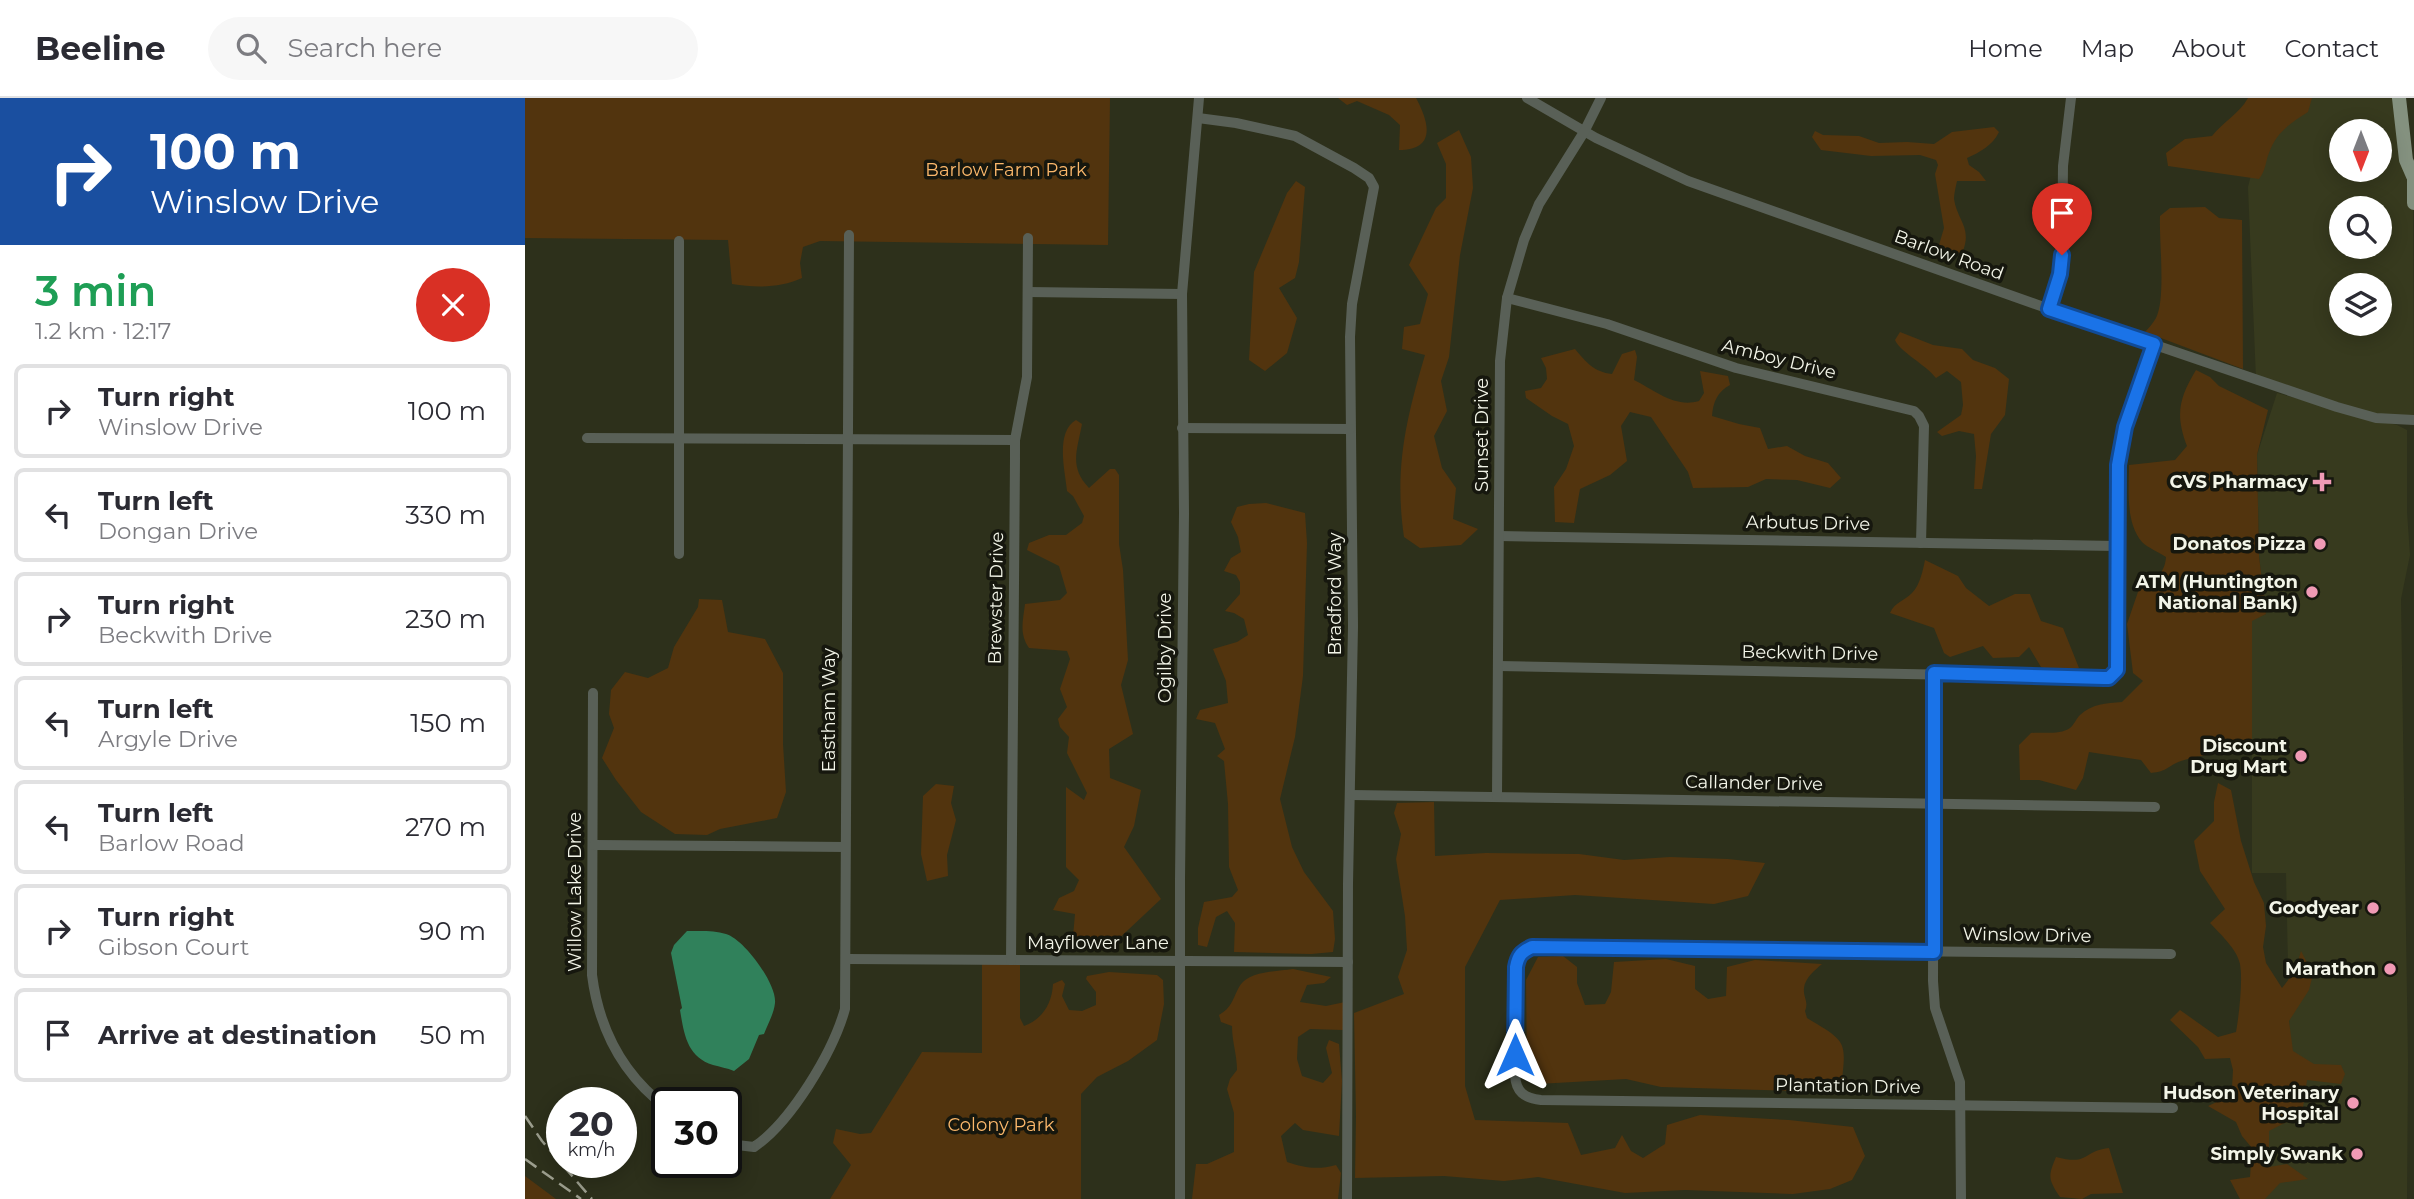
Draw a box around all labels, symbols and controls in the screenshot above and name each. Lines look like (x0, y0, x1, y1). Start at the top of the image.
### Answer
search box (208, 17, 698, 80)
text: Beeline (35, 28, 166, 68)
icon: search (232, 29, 270, 67)
text: Search here (288, 32, 442, 64)
text: Home (1968, 34, 2043, 63)
text: Map (2081, 34, 2134, 63)
text: About (2172, 34, 2246, 63)
text: Contact (2284, 34, 2379, 63)
north arrow (2329, 119, 2392, 182)
map controls (2329, 119, 2392, 336)
text: 100 m (150, 122, 301, 181)
icon: right (35, 126, 126, 217)
park label: Barlow Farm Park (925, 159, 1087, 181)
text: Winslow Drive (150, 182, 379, 221)
pin (2032, 183, 2092, 255)
icon: arrive (2043, 194, 2081, 232)
button: search (2329, 196, 2392, 259)
street label: Barlow Road (1891, 225, 2007, 285)
text: 3 min (35, 265, 156, 317)
button: close (416, 268, 490, 342)
button: layers (2329, 273, 2392, 336)
text: 1.2 km · 12:17 (35, 317, 171, 345)
street label: Amboy Drive (1720, 334, 1838, 384)
street label: Sunset Drive (1471, 378, 1493, 492)
text: Turn right (98, 381, 234, 413)
icon: right (39, 392, 77, 430)
text: 100 m (408, 395, 486, 427)
text: Winslow Drive (98, 413, 263, 441)
place label: CVS Pharmacy (2169, 471, 2308, 493)
marker: CVS Pharmacy (2314, 474, 2330, 490)
text: Turn left (98, 485, 214, 517)
icon: left (39, 496, 77, 534)
text: 330 m (405, 499, 486, 531)
street label: Arbutus Drive (1746, 511, 1870, 535)
text: Dongan Drive (98, 517, 258, 545)
street label: Brewster Drive (984, 531, 1008, 665)
street label: Bradford Way (1324, 532, 1346, 656)
place label: Donatos Pizza (2173, 533, 2306, 555)
marker: Donatos Pizza (2312, 536, 2328, 552)
place label: ATM (Huntington National Bank) (2135, 571, 2298, 614)
marker: ATM (Huntington National Bank) (2304, 584, 2320, 600)
text: Turn right (98, 589, 234, 621)
street label: Ogilby Drive (1154, 593, 1176, 703)
icon: right (39, 600, 77, 638)
text: 230 m (405, 603, 486, 635)
text: Beckwith Drive (98, 621, 273, 649)
street label: Beckwith Drive (1742, 641, 1879, 665)
street label: Eastham Way (818, 648, 840, 772)
text: Turn left (98, 693, 214, 725)
icon: left (39, 704, 77, 742)
text: 150 m (410, 707, 486, 739)
text: Argyle Drive (98, 725, 238, 753)
place label: Discount Drug Mart (2190, 735, 2287, 778)
marker: Discount Drug Mart (2293, 748, 2309, 764)
street label: Callander Drive (1685, 771, 1823, 795)
text: Turn left (98, 797, 214, 829)
icon: left (39, 808, 77, 846)
text: 270 m (405, 811, 486, 843)
street label: Willow Lake Drive (564, 812, 586, 972)
text: Barlow Road (98, 829, 245, 857)
place label: Goodyear (2269, 897, 2359, 919)
marker: Goodyear (2365, 900, 2381, 916)
text: Turn right (98, 901, 234, 933)
icon: right (39, 912, 77, 950)
text: 90 m (419, 915, 486, 947)
street label: Winslow Drive (1962, 923, 2092, 947)
street label: Mayflower Lane (1027, 932, 1169, 954)
text: Gibson Court (98, 933, 249, 961)
place label: Marathon (2285, 958, 2376, 980)
marker: Marathon (2382, 961, 2398, 977)
icon: arrive (39, 1016, 77, 1054)
position arrow (1478, 1018, 1552, 1092)
text: Arrive at destination (98, 1019, 377, 1051)
text: 50 m (420, 1019, 486, 1051)
street label: Plantation Drive (1775, 1074, 1921, 1098)
place label: Hudson Veterinary Hospital (2163, 1082, 2339, 1125)
speed limit sign: 30 (651, 1087, 742, 1178)
marker: Hudson Veterinary Hospital (2345, 1095, 2361, 1111)
text: 20 (569, 1102, 614, 1145)
park label: Colony Park (947, 1114, 1055, 1136)
text: km/h (567, 1139, 616, 1161)
place label: Simply Swank (2210, 1143, 2343, 1165)
marker: Simply Swank (2349, 1146, 2365, 1162)

